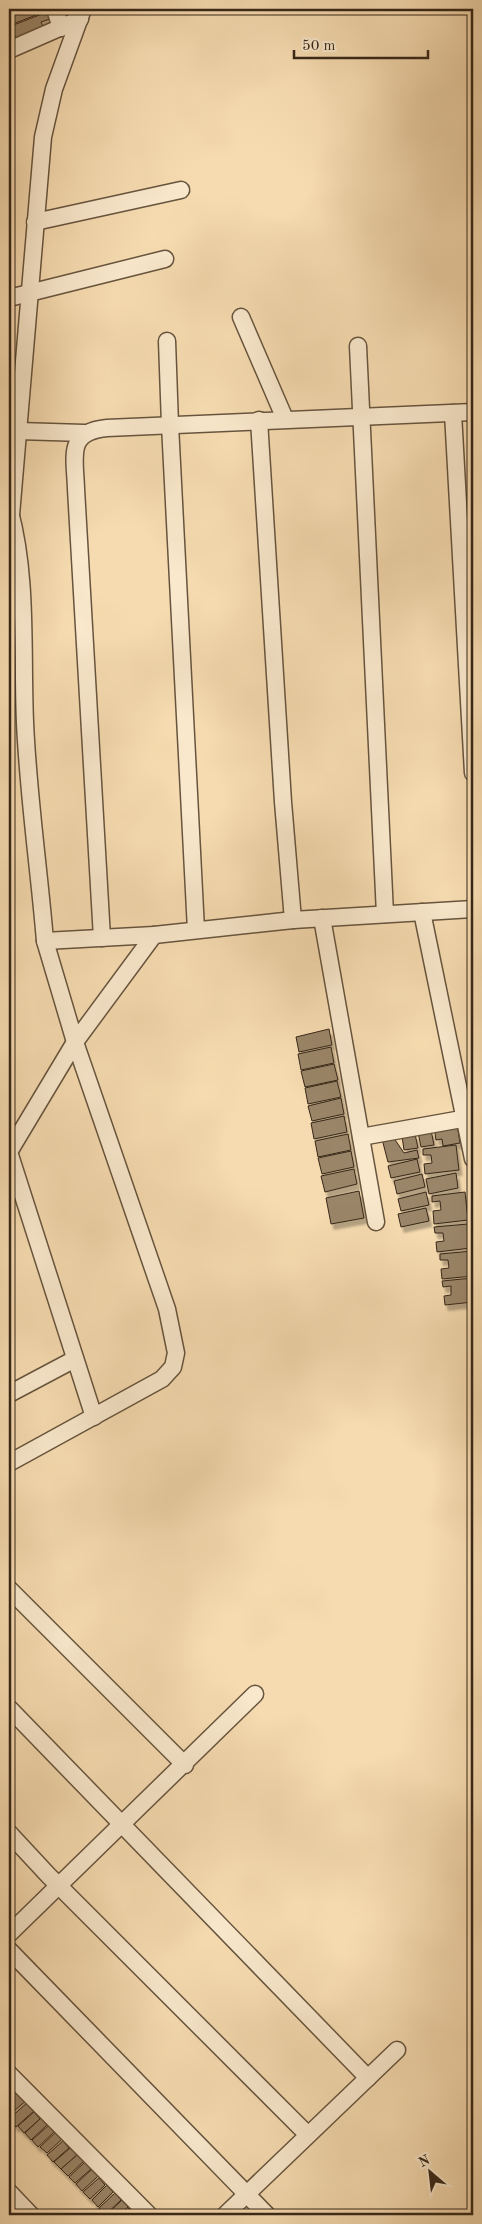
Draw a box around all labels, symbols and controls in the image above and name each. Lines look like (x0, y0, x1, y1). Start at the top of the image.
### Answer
scale bar (294, 28, 428, 60)
text: 50 m (302, 39, 336, 54)
north arrow (404, 2146, 454, 2196)
text: N (416, 2153, 433, 2170)

